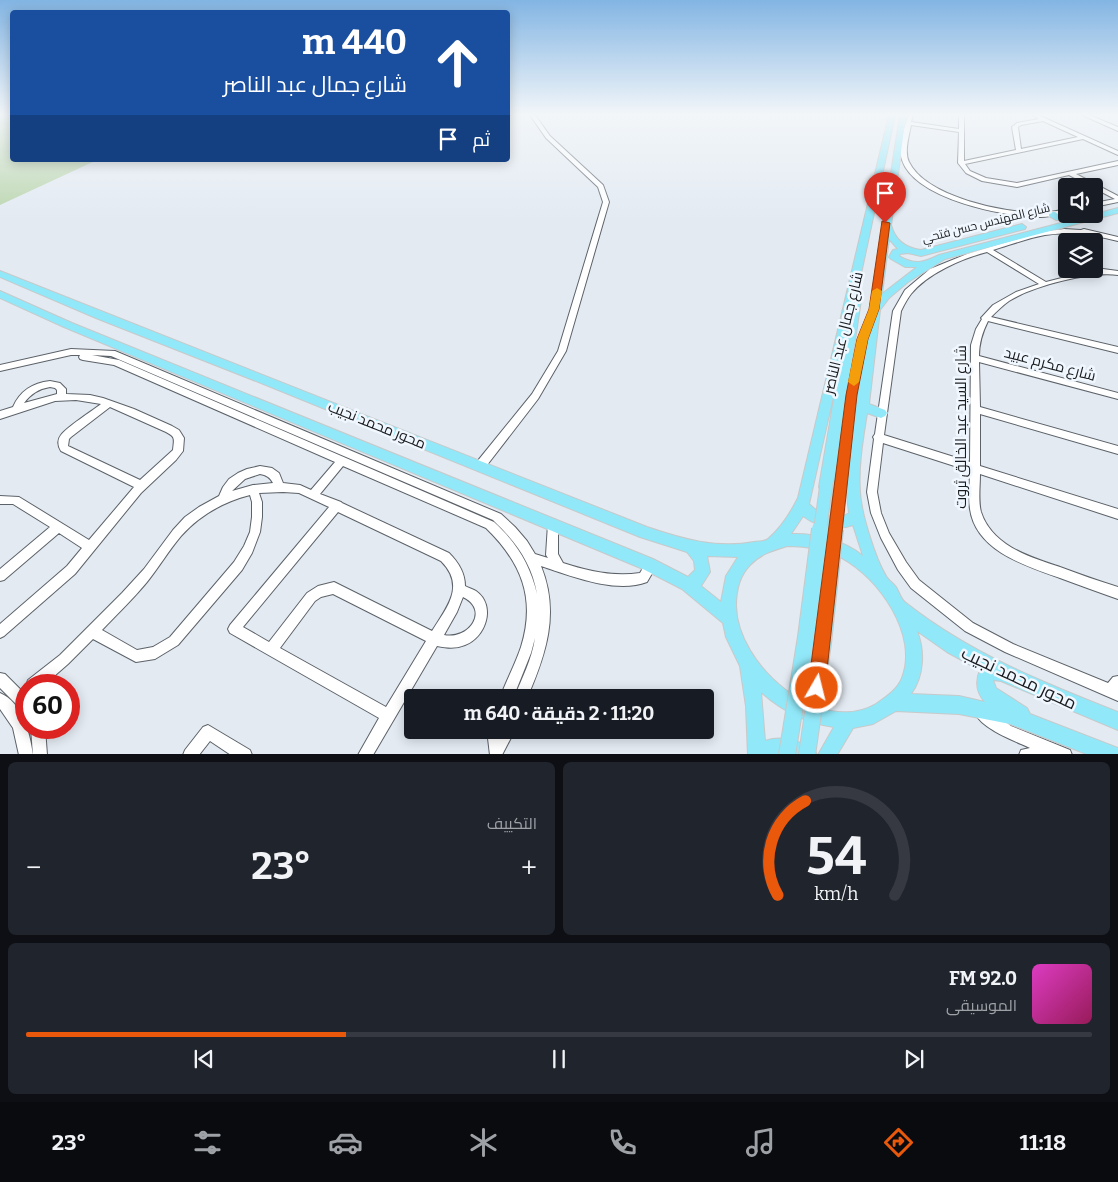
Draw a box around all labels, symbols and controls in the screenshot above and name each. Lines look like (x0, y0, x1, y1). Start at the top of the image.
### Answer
text: 440 m (302, 21, 407, 63)
icon: ahead (425, 30, 490, 95)
text: شارع جمال عبد الناصر (223, 71, 407, 98)
icon: arrive (434, 125, 462, 153)
text: ثم (472, 128, 490, 151)
pin (864, 172, 906, 223)
map controls (1058, 178, 1103, 278)
button: sound (1058, 178, 1103, 223)
icon: arrive (871, 179, 899, 207)
street label: شارع المهندس حسن فتحي (921, 200, 1052, 249)
button: layers (1058, 233, 1103, 278)
street label: شارع جمال عبد الناصر (819, 270, 869, 398)
street label: شارع مكرم عبيد (1002, 343, 1098, 387)
street label: شارع السيد عبد الخالق ثروت (952, 345, 972, 509)
street label: محور محمد نجيب (325, 397, 429, 453)
street label: محور محمد نجيب (958, 642, 1080, 714)
position arrow (790, 661, 842, 713)
speed limit sign: 60 (15, 674, 80, 739)
text: 11:20 · 2 دقيقة · 640 m (464, 702, 654, 725)
text: التكييف (487, 814, 537, 833)
text: 54 (806, 825, 867, 888)
text: 23° (251, 843, 311, 889)
text: − (26, 851, 41, 884)
text: + (521, 851, 537, 884)
text: km/h (814, 883, 859, 905)
text: 92.0 FM (949, 967, 1017, 990)
text: الموسيقى (946, 996, 1017, 1015)
icon: previous (190, 1045, 218, 1073)
icon: pause (545, 1045, 573, 1073)
icon: next (900, 1045, 928, 1073)
icon: filters (190, 1125, 225, 1160)
icon: car (328, 1125, 363, 1160)
icon: climate (466, 1125, 501, 1160)
icon: phone (605, 1125, 640, 1160)
icon: music (743, 1125, 778, 1160)
icon: directions (881, 1125, 916, 1160)
text: 23° (52, 1129, 87, 1156)
text: 11:18 (1019, 1129, 1066, 1156)

